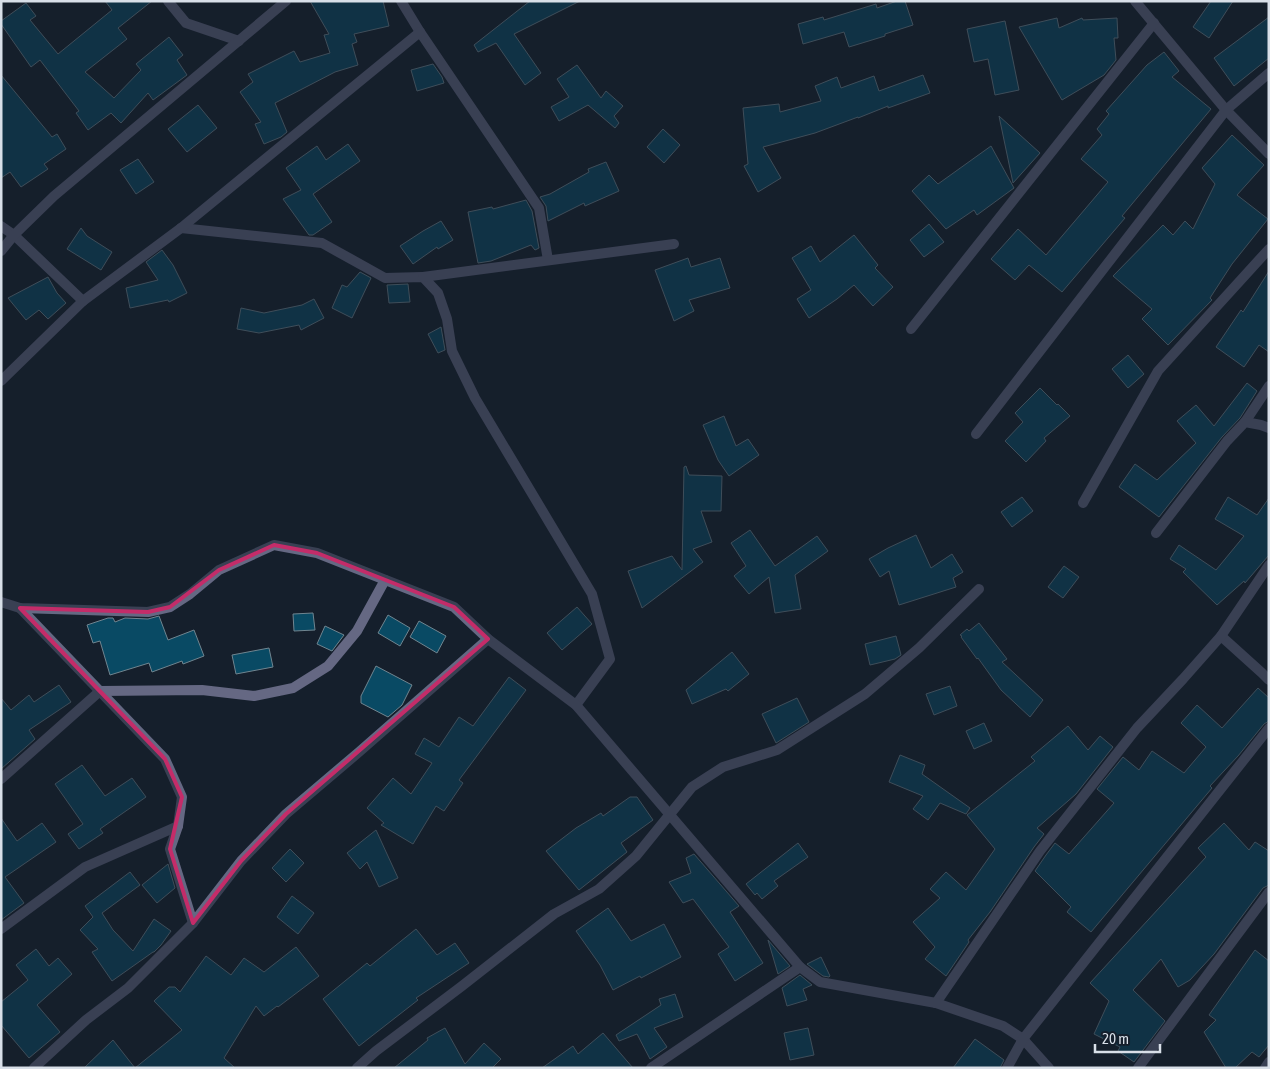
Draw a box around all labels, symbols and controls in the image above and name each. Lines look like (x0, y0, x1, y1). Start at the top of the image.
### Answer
scale bar (1095, 1022, 1160, 1054)
text: 20 m (1102, 1030, 1129, 1047)

